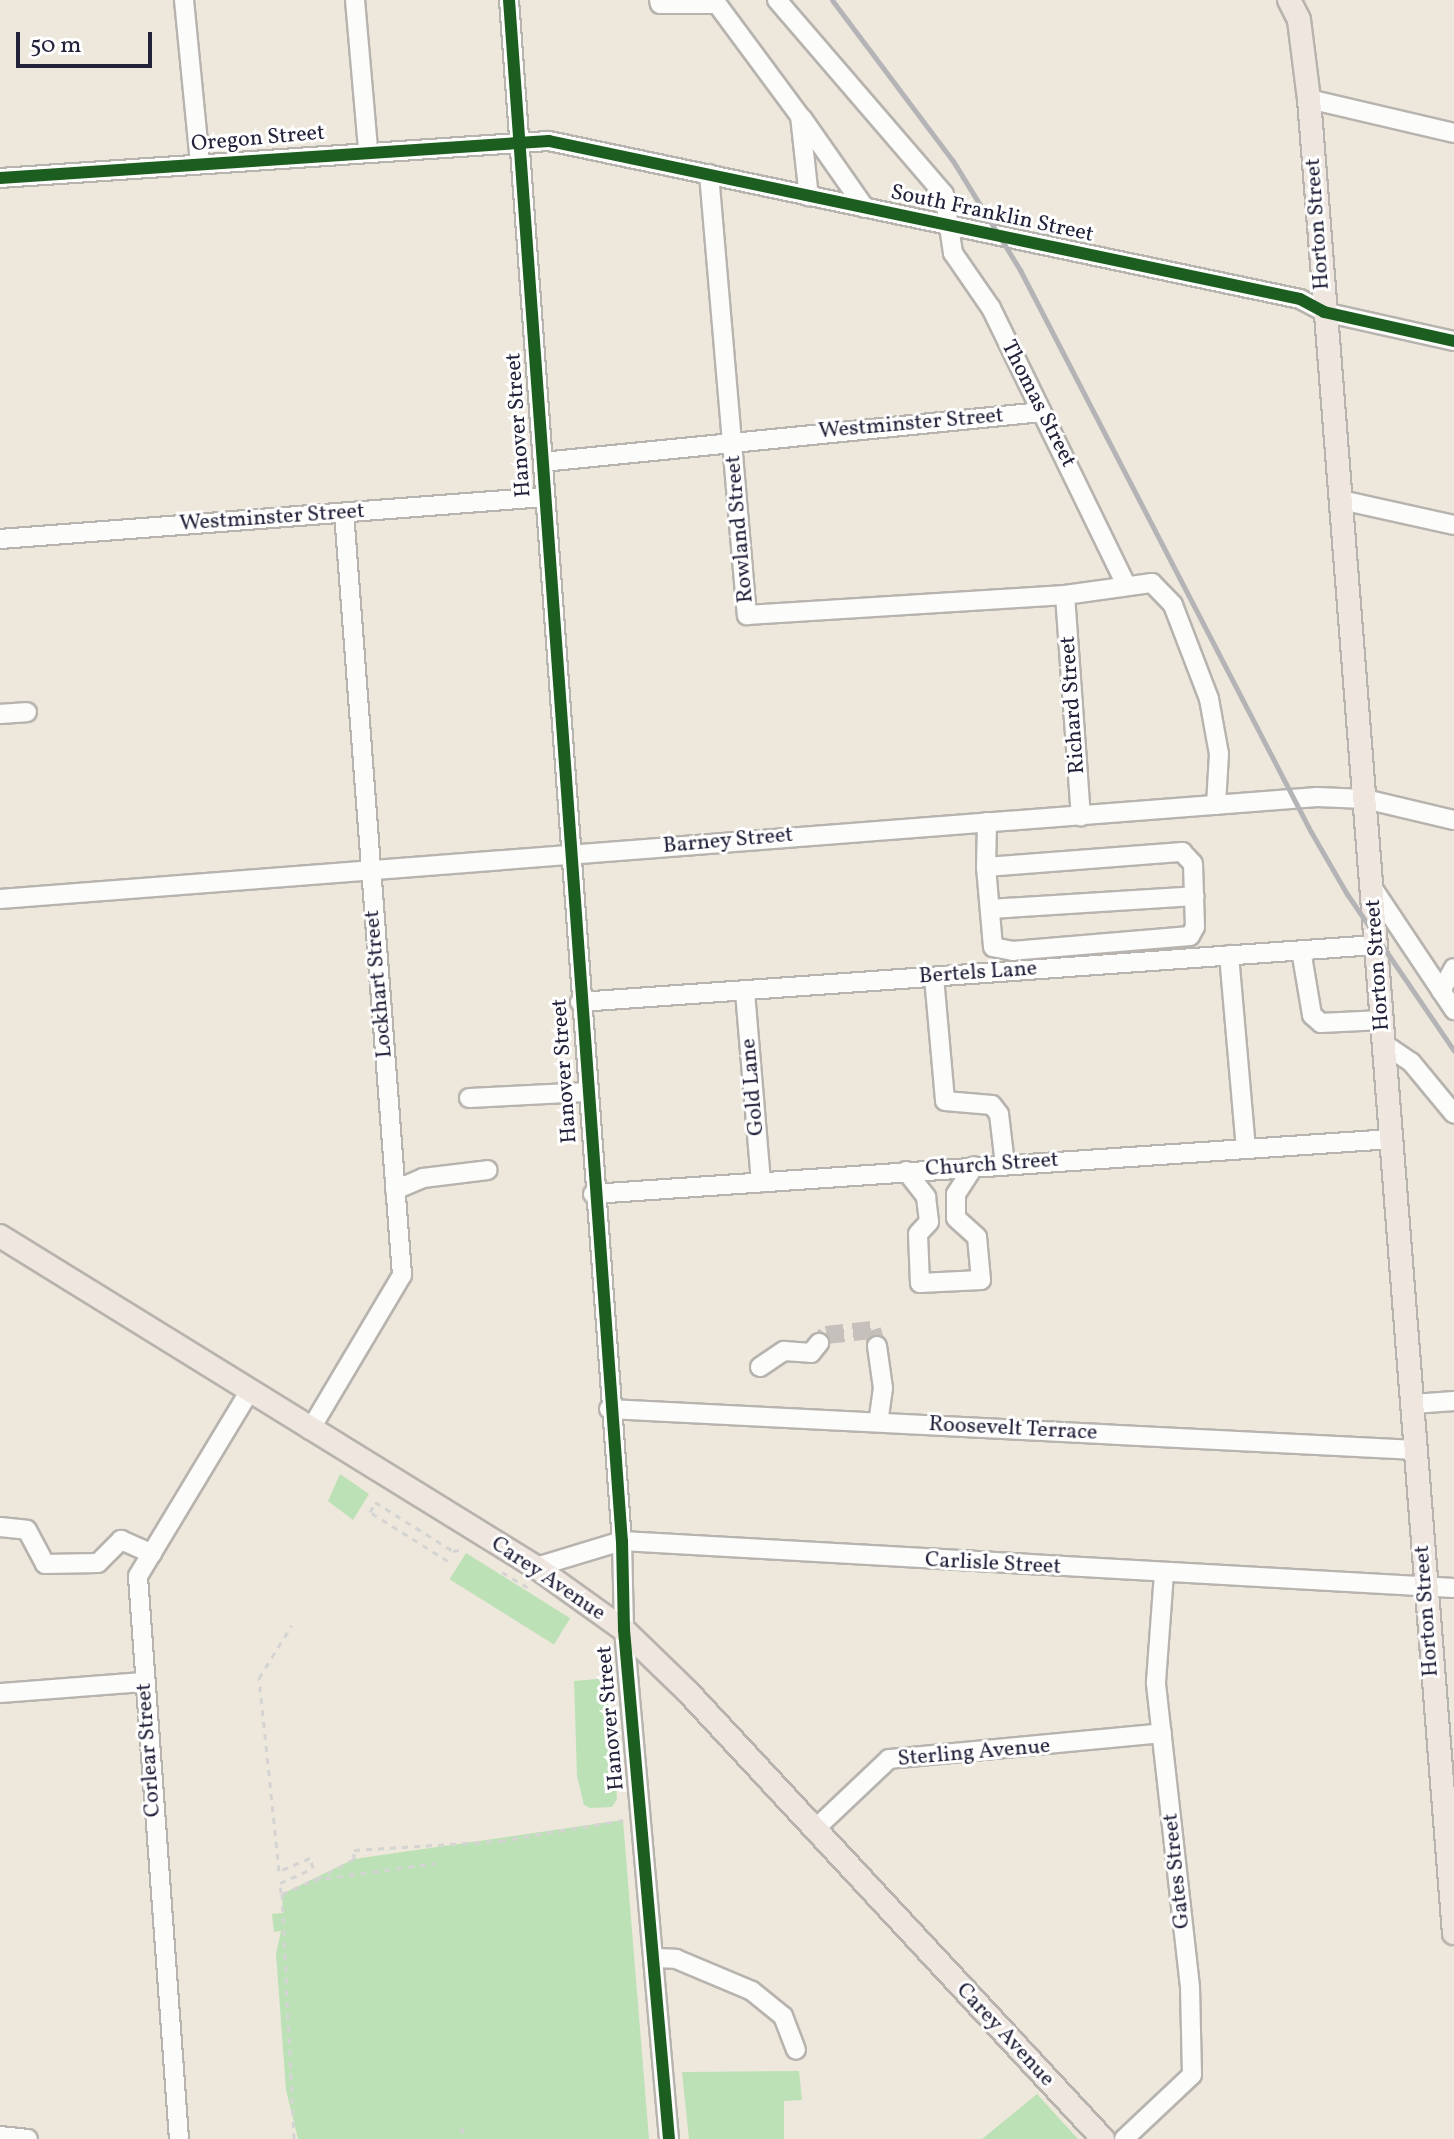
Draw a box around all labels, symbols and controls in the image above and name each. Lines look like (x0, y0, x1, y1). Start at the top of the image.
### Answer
scale bar (20, 16, 156, 66)
text: 50 m (30, 29, 82, 63)
street label: Oregon Street (190, 120, 326, 158)
street label: Horton Street (1300, 157, 1336, 291)
street label: South Franklin Street (888, 180, 1096, 248)
street label: Thomas Street (995, 336, 1081, 472)
street label: Hanover Street (501, 352, 537, 498)
street label: Westminster Street (817, 403, 1005, 445)
street label: Rowland Street (720, 454, 760, 604)
street label: Westminster Street (178, 498, 366, 538)
street label: Richard Street (1055, 635, 1091, 775)
street label: Barney Street (662, 822, 794, 860)
street label: Horton Street (1360, 898, 1396, 1032)
street label: Lockhart Street (359, 909, 399, 1059)
street label: Bertels Lane (918, 956, 1038, 990)
street label: Hanover Street (547, 998, 583, 1144)
street label: Gold Lane (736, 1037, 770, 1137)
street label: Church Street (924, 1147, 1060, 1183)
street label: Roosevelt Terrace (928, 1411, 1098, 1447)
street label: Carey Avenue (485, 1531, 611, 1627)
street label: Horton Street (1409, 1544, 1445, 1678)
street label: Carlisle Street (924, 1547, 1062, 1581)
street label: Hanover Street (592, 1645, 630, 1791)
street label: Corlear Street (131, 1682, 167, 1818)
street label: Sterling Avenue (897, 1733, 1051, 1773)
street label: Gates Street (1158, 1812, 1196, 1930)
street label: Carey Avenue (950, 1977, 1060, 2093)

